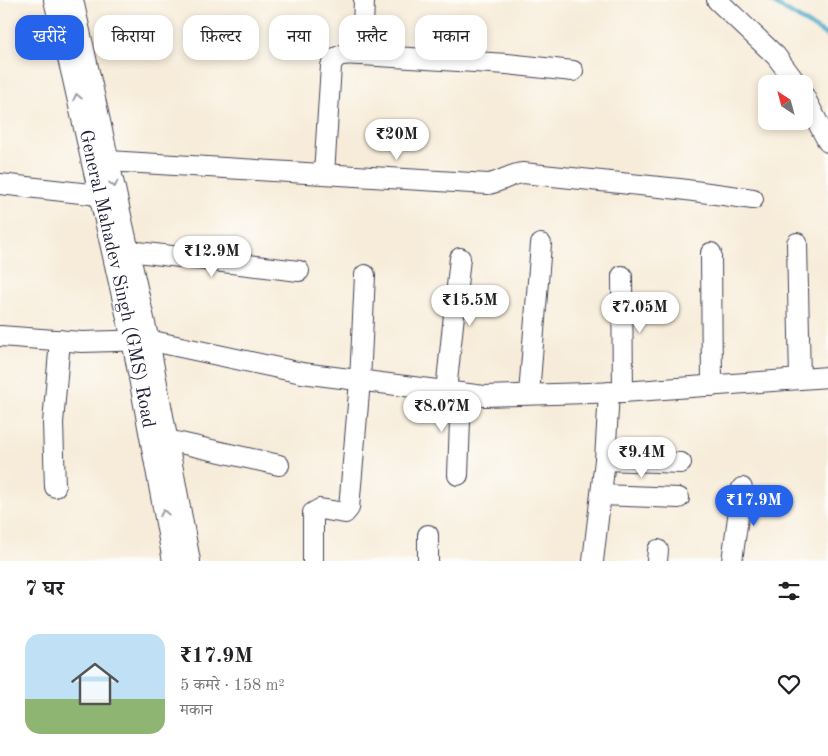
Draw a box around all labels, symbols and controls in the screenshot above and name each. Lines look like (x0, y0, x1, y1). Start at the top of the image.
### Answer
chip: खरीदें (15, 15, 84, 60)
chip: किराया (94, 15, 173, 60)
chip: फ़िल्टर (183, 15, 259, 60)
chip: नया (269, 15, 329, 60)
chip: फ़्लैट (339, 15, 405, 60)
chip: मकान (415, 15, 487, 60)
north arrow (758, 75, 812, 130)
map controls (758, 75, 813, 130)
one-way arrow (72, 93, 83, 102)
pin: ₹20M (367, 119, 427, 161)
text: ₹20M (376, 127, 418, 143)
street label: General Mahadev Singh (GMS) Road (75, 128, 158, 430)
one-way arrow (108, 180, 119, 189)
pin: ₹12.9M (171, 236, 253, 278)
text: ₹12.9M (184, 244, 240, 260)
pin: ₹15.5M (429, 284, 511, 327)
pin: ₹7.05M (599, 292, 681, 334)
text: ₹15.5M (442, 293, 498, 309)
text: ₹7.05M (612, 300, 668, 316)
pin: ₹8.07M (401, 390, 483, 433)
text: ₹8.07M (414, 399, 470, 415)
pin: ₹9.4M (607, 436, 677, 479)
text: ₹9.4M (619, 445, 665, 461)
pin: ₹17.9M (713, 484, 795, 527)
text: ₹17.9M (726, 493, 782, 509)
one-way arrow (159, 509, 169, 517)
icon: filters (775, 577, 803, 605)
text: 7 घर (25, 579, 64, 600)
text: ₹17.9M (180, 646, 253, 667)
icon: home (65, 654, 125, 714)
icon: heart (775, 670, 803, 698)
text: 5 कमरे · 158 m² (180, 678, 285, 694)
text: मकान (180, 703, 212, 719)

